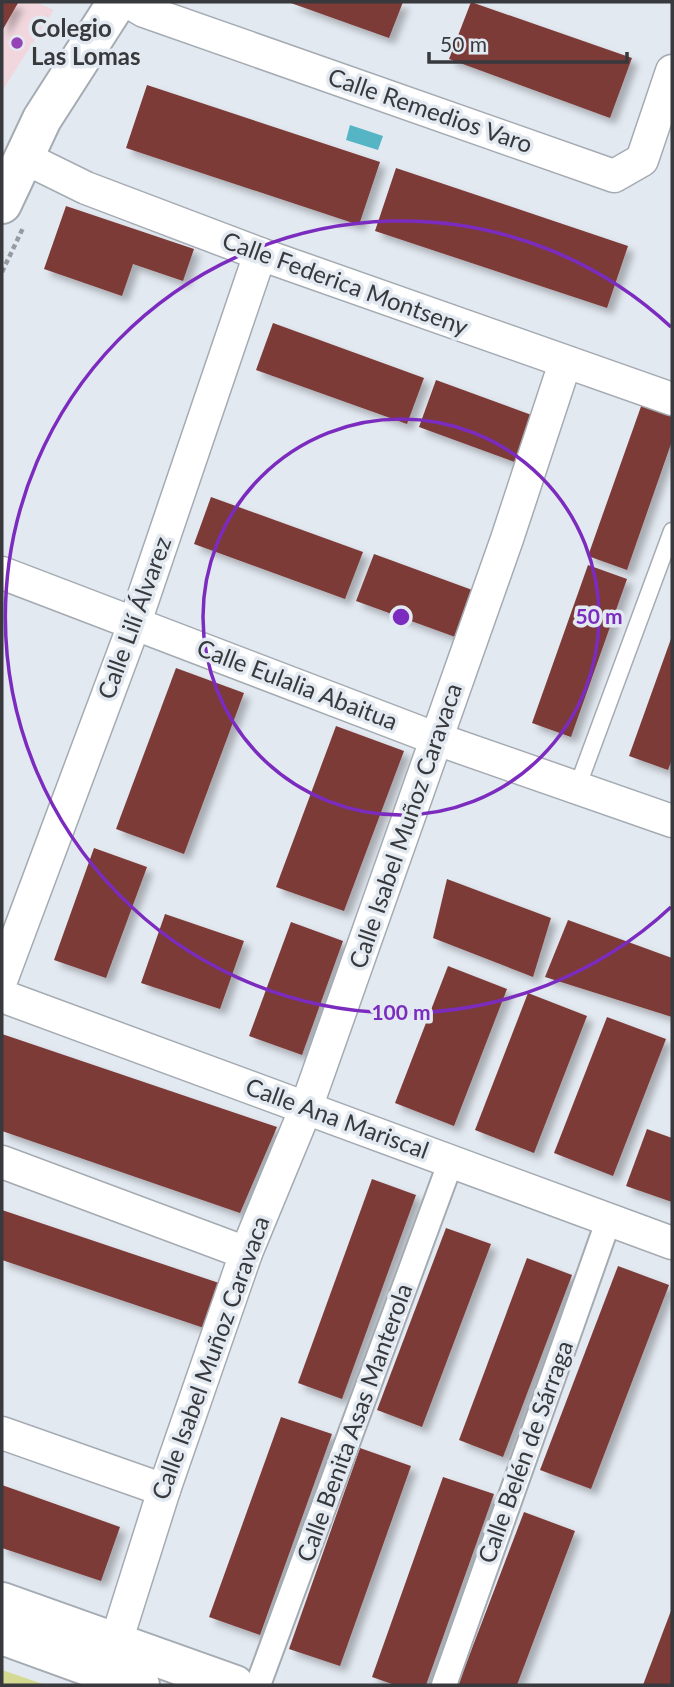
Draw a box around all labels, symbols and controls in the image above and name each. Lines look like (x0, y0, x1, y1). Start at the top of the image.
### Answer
place label: Colegio Las Lomas (31, 13, 141, 70)
scale bar (429, 21, 627, 65)
text: 50 m (440, 31, 487, 56)
marker: Colegio Las Lomas (9, 35, 25, 51)
street label: Calle Remedios Varo (325, 61, 536, 158)
street label: Calle Federica Montseny (219, 225, 473, 341)
street label: Calle Lilí Álvarez (91, 532, 176, 703)
text: 50 m (575, 603, 623, 628)
centre of rings (389, 605, 413, 629)
street label: Calle Eulalia Abaitua (193, 632, 402, 735)
street label: Calle Isabel Muñoz Caravaca (342, 679, 467, 972)
text: 100 m (371, 999, 431, 1024)
street label: Calle Ana Mariscal (242, 1071, 433, 1164)
street label: Calle Isabel Muñoz Caravaca (145, 1212, 274, 1503)
street label: Calle Benita Asas Manterola (290, 1279, 417, 1566)
street label: Calle Belén de Sárraga (471, 1336, 578, 1567)

